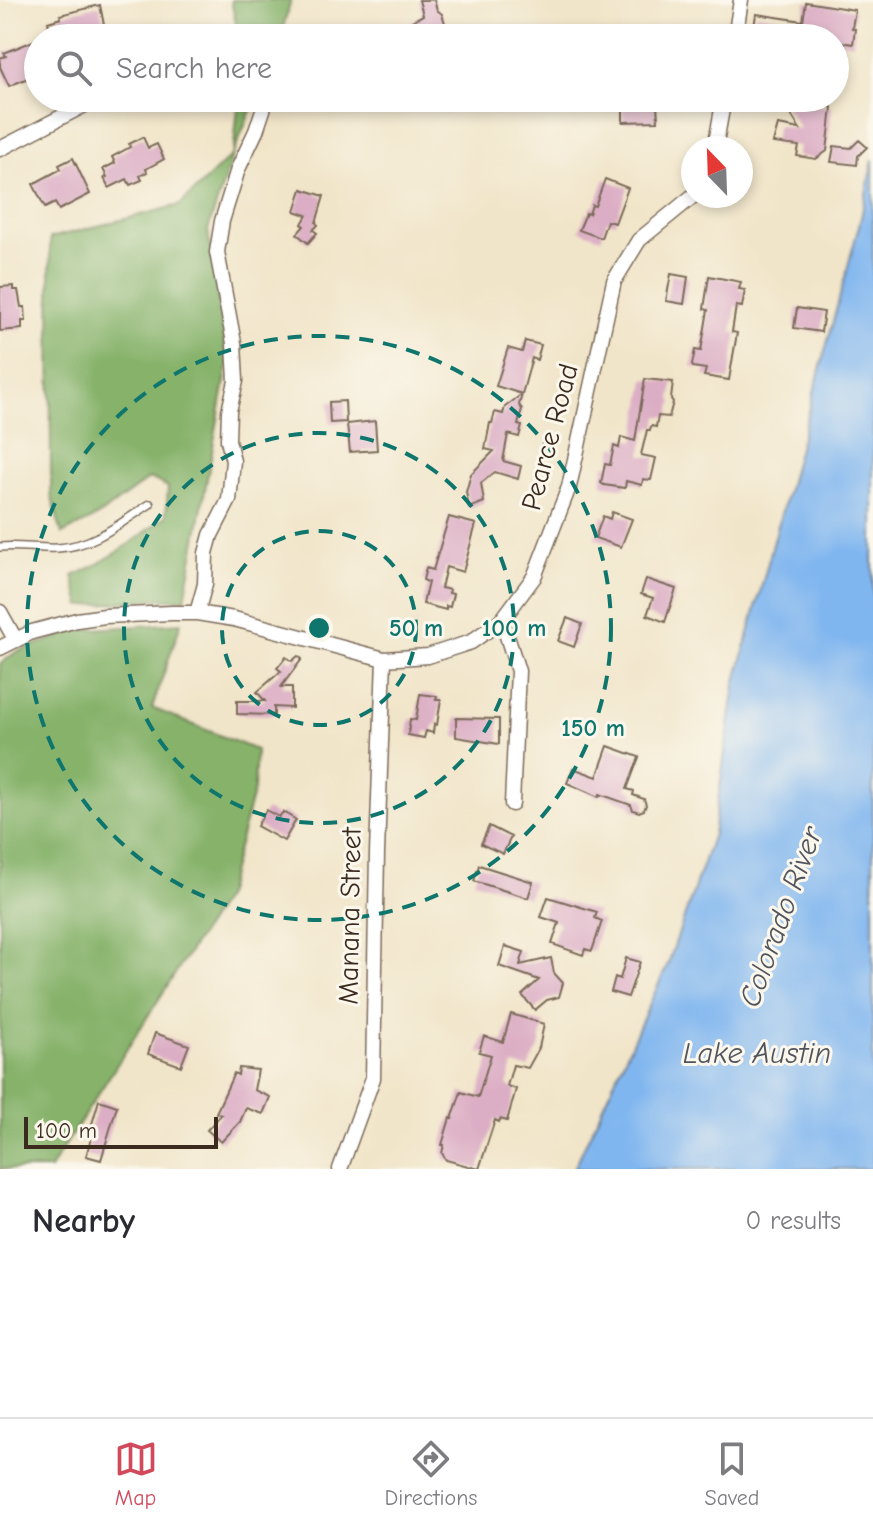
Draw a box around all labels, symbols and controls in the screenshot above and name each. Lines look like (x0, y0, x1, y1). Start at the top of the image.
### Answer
search box (24, 24, 849, 112)
icon: search (52, 46, 96, 90)
text: Search here (116, 51, 272, 86)
north arrow (681, 136, 753, 208)
street label: Pearce Road (515, 360, 585, 514)
centre of rings (305, 614, 333, 642)
text: 50 m (389, 614, 443, 642)
text: 100 m (482, 614, 546, 642)
text: 150 m (561, 714, 625, 742)
water label: Colorado River (732, 821, 830, 1012)
street label: Manana Street (332, 826, 368, 1005)
water label: Lake Austin (683, 1036, 831, 1071)
scale bar (24, 1113, 218, 1149)
text: 100 m (36, 1118, 97, 1144)
text: Nearby (32, 1201, 135, 1241)
text: 0 results (746, 1206, 841, 1236)
tab: Map (114, 1437, 158, 1511)
tab: Directions (385, 1437, 478, 1511)
tab: Saved (705, 1437, 759, 1511)

